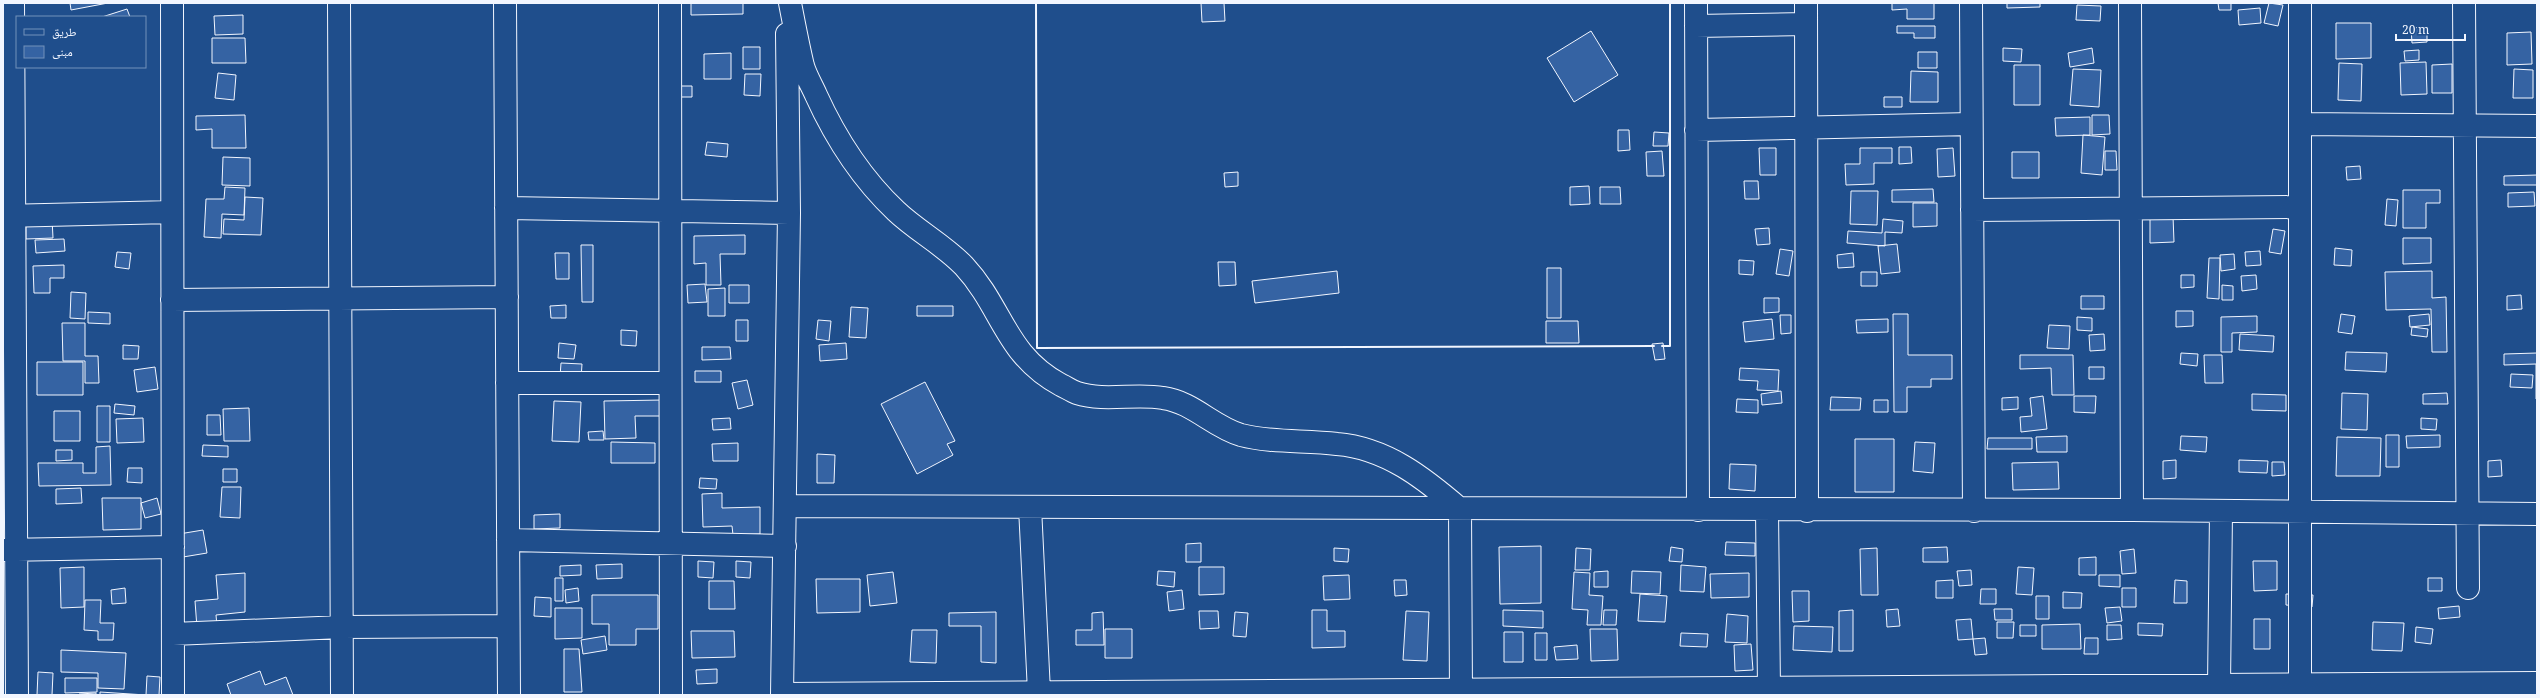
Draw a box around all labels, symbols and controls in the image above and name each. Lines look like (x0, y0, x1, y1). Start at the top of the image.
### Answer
legend (16, 16, 146, 68)
scale bar (2396, 16, 2465, 42)
text: 20 m (2402, 21, 2429, 42)
text: طريق (52, 23, 77, 44)
text: مبنى (52, 43, 73, 64)

